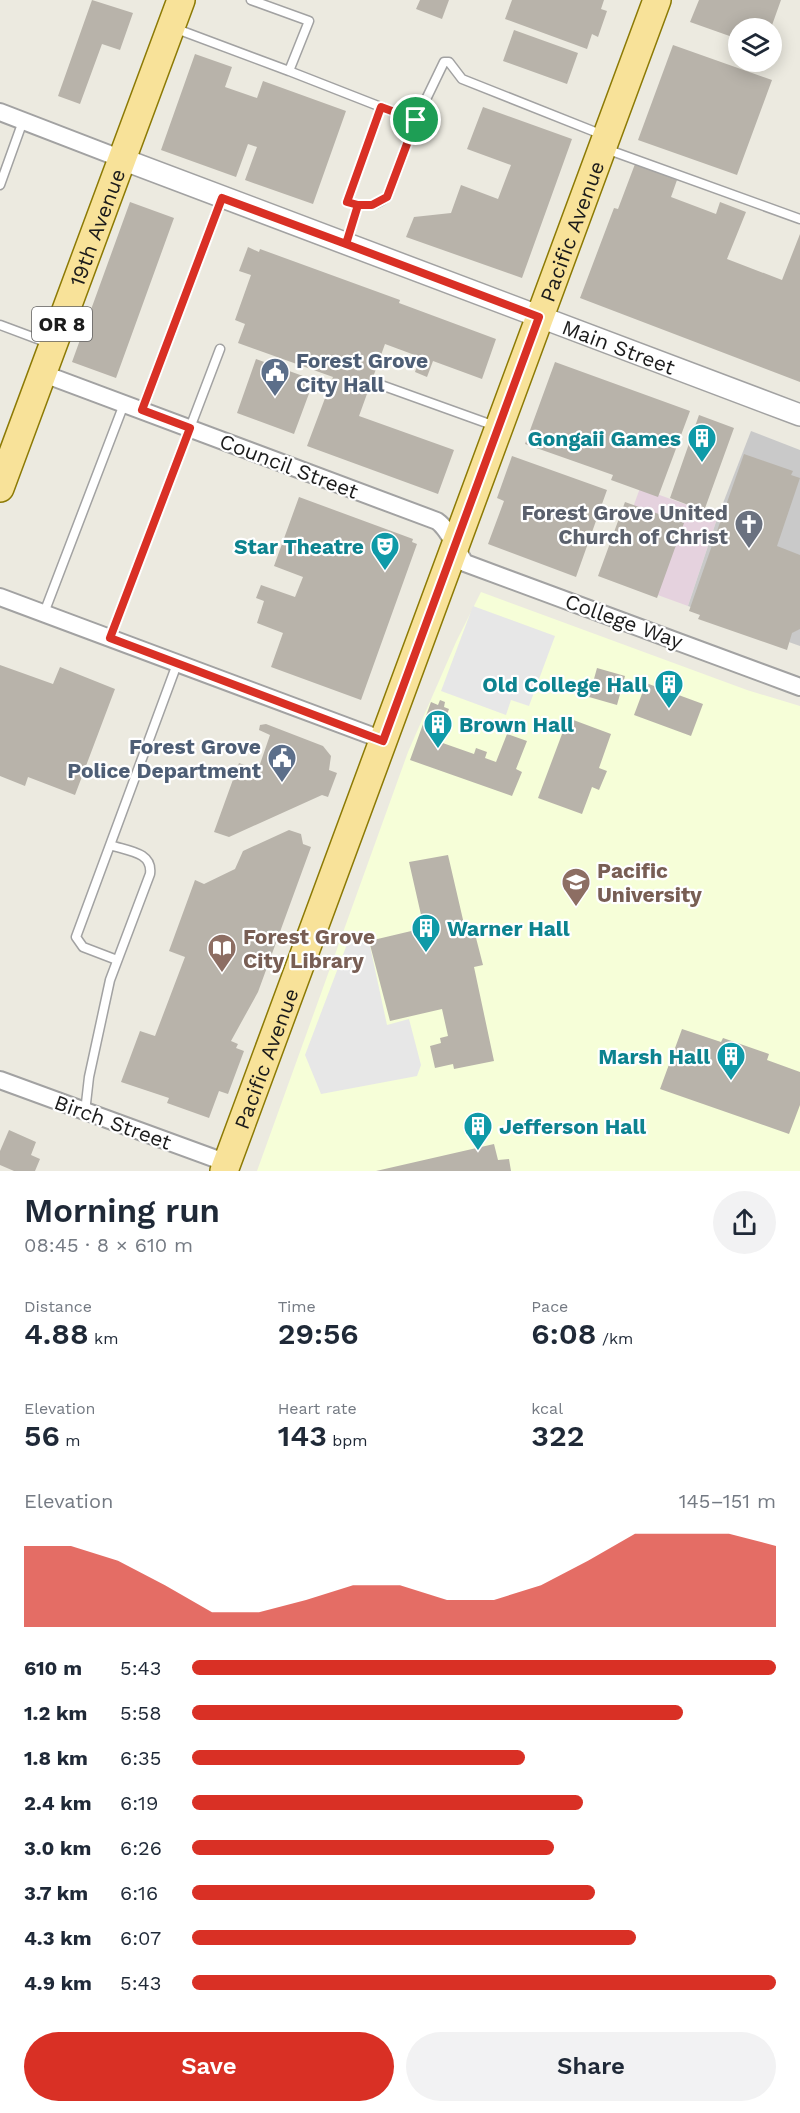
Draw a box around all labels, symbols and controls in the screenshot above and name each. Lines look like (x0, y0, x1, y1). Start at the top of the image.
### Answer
map controls (728, 18, 782, 72)
button: layers (728, 18, 782, 72)
pin (390, 94, 441, 145)
icon: arrive (399, 103, 432, 136)
street label: Pacific Avenue (534, 157, 609, 305)
street label: 19th Avenue (63, 165, 130, 290)
road number: OR 8 (32, 307, 92, 341)
street label: Main Street (559, 314, 679, 379)
place label: Forest Grove City Hall (296, 348, 428, 397)
public building icon: Forest Grove City Hall (259, 356, 291, 398)
building icon: Gongaii Games (686, 422, 718, 464)
place label: Gongaii Games (528, 426, 681, 451)
street label: Council Street (216, 428, 362, 504)
place label: Forest Grove United Church of Christ (521, 500, 728, 549)
church icon: Forest Grove United Church of Christ (733, 508, 765, 550)
theatre icon: Star Theatre (369, 530, 401, 572)
place label: Star Theatre (234, 534, 364, 559)
street label: College Way (562, 588, 686, 654)
building icon: Old College Hall (653, 668, 685, 710)
place label: Old College Hall (482, 672, 648, 697)
building icon: Brown Hall (422, 708, 454, 750)
place label: Brown Hall (459, 712, 574, 737)
place label: Forest Grove Police Department (67, 734, 261, 783)
public building icon: Forest Grove Police Department (266, 742, 298, 784)
place label: Pacific University (597, 858, 702, 907)
school or university icon: Pacific University (560, 866, 592, 908)
building icon: Warner Hall (410, 912, 442, 954)
place label: Warner Hall (447, 916, 570, 941)
place label: Forest Grove City Library (243, 924, 375, 973)
library icon: Forest Grove City Library (206, 932, 238, 974)
street label: Pacific Avenue (228, 985, 303, 1132)
building icon: Marsh Hall (715, 1040, 747, 1082)
place label: Marsh Hall (598, 1044, 710, 1069)
street label: Birch Street (51, 1089, 175, 1155)
building icon: Jefferson Hall (462, 1110, 494, 1152)
place label: Jefferson Hall (499, 1114, 646, 1139)
text: Morning run (24, 1191, 220, 1230)
button: share (713, 1191, 776, 1254)
text: 08:45 · 8 × 610 m (24, 1233, 193, 1257)
text: Distance (24, 1297, 92, 1316)
text: Time (278, 1297, 316, 1316)
text: Pace (531, 1297, 568, 1316)
text: 4.88 (24, 1316, 89, 1351)
text: 29:56 (278, 1316, 359, 1351)
text: 6:08 (531, 1316, 597, 1351)
text: km (89, 1329, 118, 1348)
text: /km (597, 1329, 633, 1348)
text: Elevation (24, 1399, 95, 1418)
text: Heart rate (278, 1399, 357, 1418)
text: kcal (531, 1399, 563, 1418)
text: 56 (24, 1418, 60, 1453)
text: 143 (278, 1418, 327, 1453)
text: 322 (531, 1418, 584, 1453)
text: m (60, 1431, 81, 1450)
text: bpm (327, 1431, 368, 1450)
text: Elevation (24, 1489, 113, 1513)
text: 145–151 m (679, 1489, 776, 1513)
text: 610 m (24, 1656, 82, 1680)
text: 5:43 (120, 1656, 161, 1680)
text: 1.2 km (24, 1701, 87, 1725)
text: 5:58 (120, 1701, 162, 1725)
text: 1.8 km (24, 1746, 88, 1770)
text: 6:35 (120, 1746, 161, 1770)
text: 2.4 km (24, 1791, 92, 1815)
text: 6:19 (120, 1791, 158, 1815)
text: 3.0 km (24, 1836, 91, 1860)
text: 6:26 (120, 1836, 162, 1860)
text: 3.7 km (24, 1881, 88, 1905)
text: 6:16 (120, 1881, 158, 1905)
text: 4.3 km (24, 1926, 91, 1950)
text: 6:07 (120, 1926, 161, 1950)
text: 4.9 km (24, 1971, 92, 1995)
text: 5:43 (120, 1971, 161, 1995)
button: Save (24, 2032, 394, 2101)
button: Share (406, 2032, 776, 2101)

